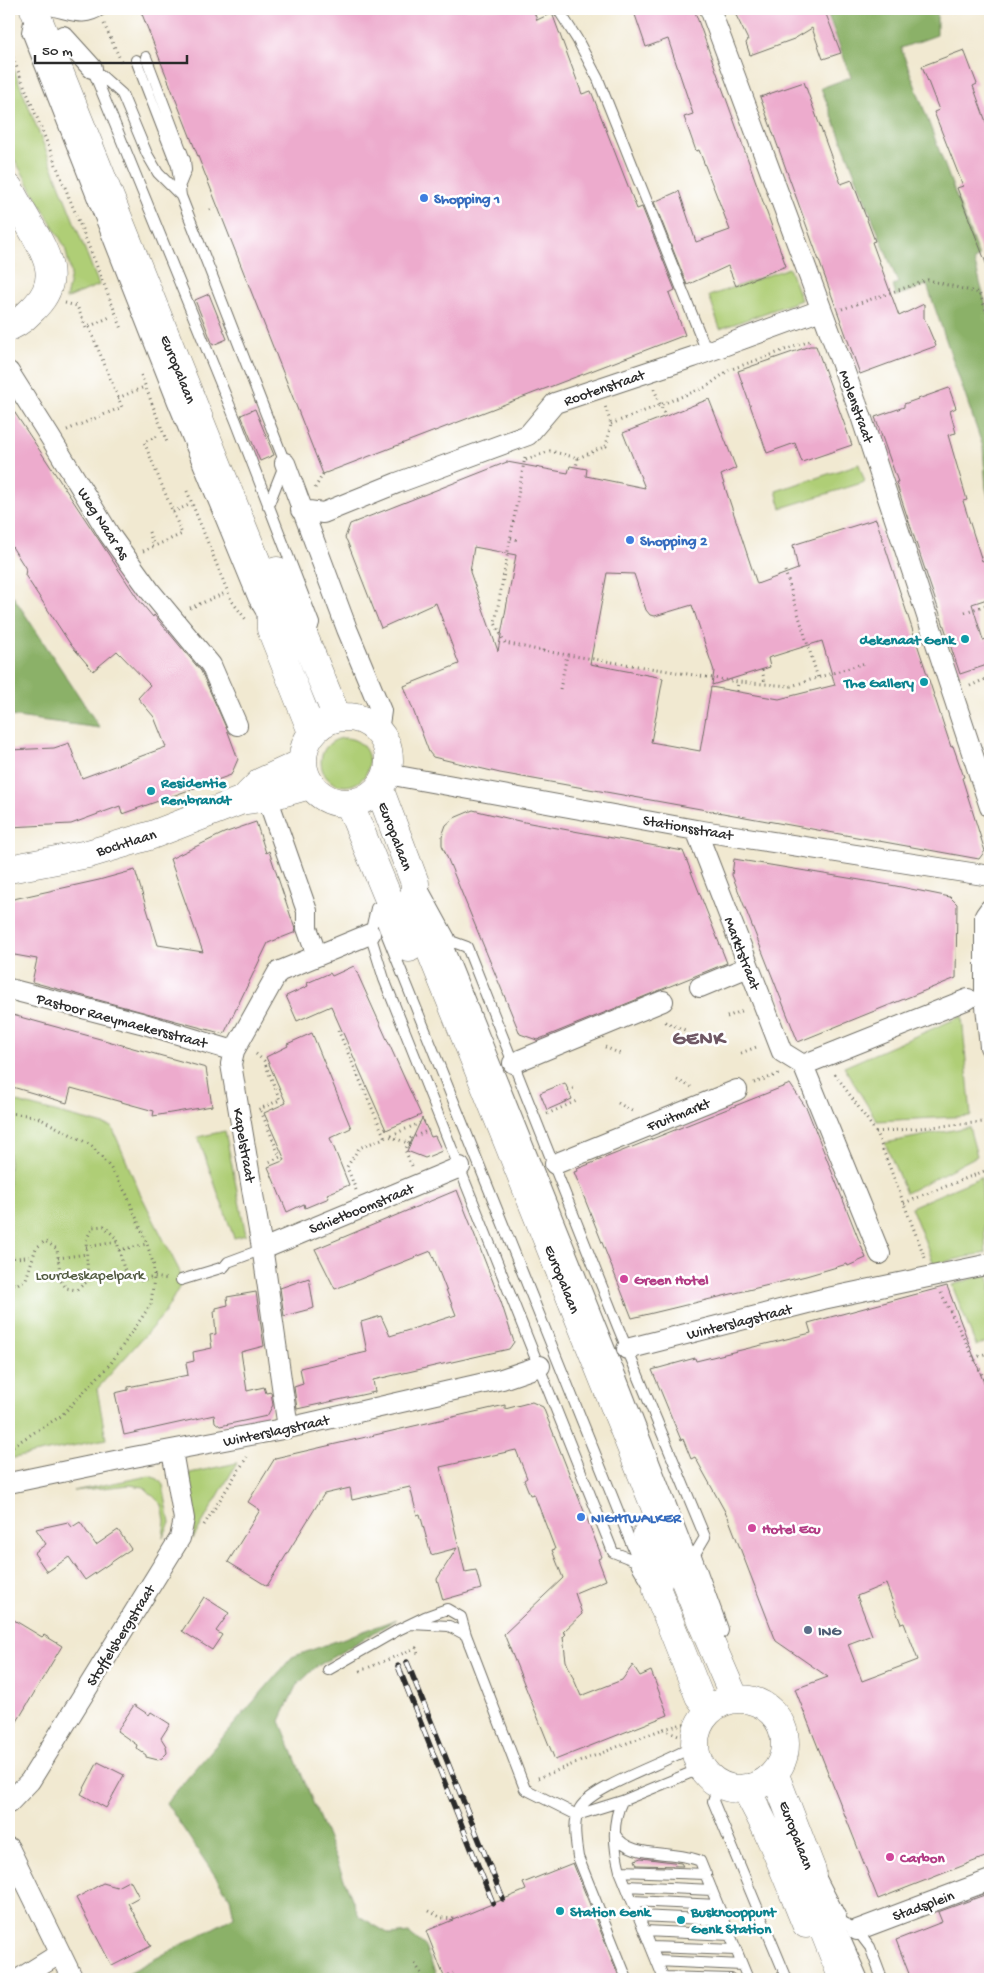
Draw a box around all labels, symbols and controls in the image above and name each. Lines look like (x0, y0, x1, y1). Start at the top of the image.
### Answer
scale bar (35, 32, 188, 64)
text: 50 m (42, 43, 73, 61)
place label: Shopping 1 (434, 191, 500, 209)
marker: Shopping 1 (418, 192, 430, 204)
street label: Europalaan (155, 333, 199, 407)
street label: Rootenstraat (562, 366, 649, 411)
street label: Molenstraat (834, 368, 877, 447)
street label: Weg Naar As (72, 485, 133, 564)
place label: Shopping 2 (640, 533, 708, 551)
marker: Shopping 2 (624, 534, 636, 546)
place label: dekenaat Genk (860, 632, 957, 650)
marker: dekenaat Genk (959, 633, 971, 645)
place label: The Gallery (843, 675, 915, 693)
marker: The Gallery (918, 676, 930, 688)
place label: Residentie Rembrandt (160, 775, 233, 810)
marker: Residentie Rembrandt (145, 785, 157, 797)
street label: Europalaan (373, 800, 415, 874)
street label: Stationsstraat (641, 812, 736, 846)
street label: Bochtlaan (93, 826, 159, 862)
street label: Marktstraat (719, 915, 764, 994)
street label: Pastoor Raeymaekersstraat (33, 990, 210, 1054)
district label: GENK (672, 1029, 728, 1052)
street label: Fruitmarkt (644, 1094, 715, 1137)
street label: Kapelstraat (228, 1107, 259, 1186)
street label: Schietboomstraat (307, 1180, 418, 1239)
street label: Europalaan (539, 1243, 583, 1317)
park label: Lourdeskapelpark (36, 1267, 146, 1285)
place label: Green Hotel (634, 1272, 709, 1290)
marker: Green Hotel (618, 1273, 630, 1285)
street label: Winterslagstraat (685, 1301, 796, 1345)
street label: Winterslagstraat (222, 1412, 333, 1452)
place label: NIGHTWALKER (591, 1510, 682, 1528)
marker: NIGHTWALKER (575, 1511, 587, 1523)
place label: Hotel Ecu (762, 1521, 822, 1539)
marker: Hotel Ecu (746, 1522, 758, 1534)
street label: Stoffelsbergstraat (83, 1581, 161, 1690)
place label: ING (818, 1623, 842, 1641)
marker: ING (802, 1624, 814, 1636)
street label: Europalaan (774, 1799, 816, 1873)
place label: Carbon (899, 1850, 945, 1868)
marker: Carbon (884, 1851, 896, 1863)
street label: Stadsplein (890, 1887, 957, 1926)
place label: Station Genk (570, 1904, 653, 1922)
place label: Busknooppunt Genk Station (690, 1904, 778, 1939)
marker: Station Genk (554, 1905, 566, 1917)
marker: Busknooppunt Genk Station (675, 1914, 687, 1926)

